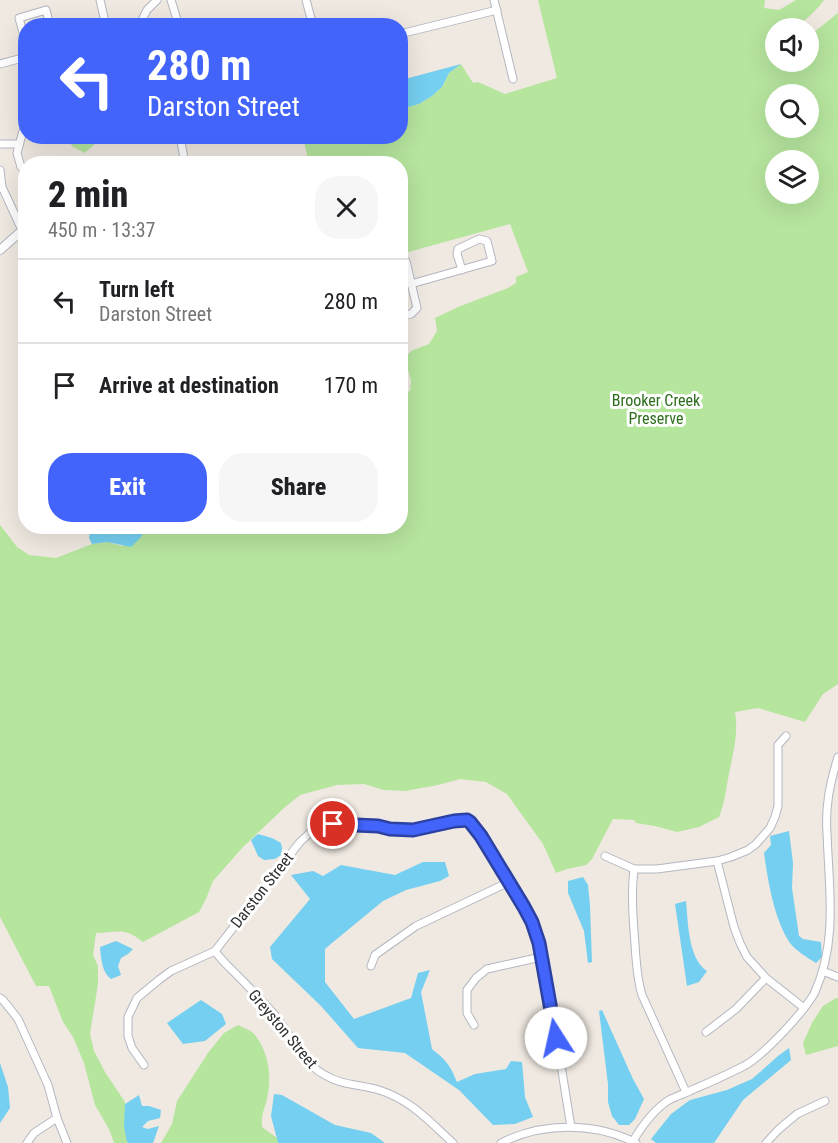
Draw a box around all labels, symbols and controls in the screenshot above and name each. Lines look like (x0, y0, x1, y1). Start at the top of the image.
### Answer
map controls (765, 18, 819, 204)
button: sound (765, 18, 819, 72)
text: 280 m (147, 41, 252, 90)
icon: left (48, 42, 126, 120)
button: search (765, 84, 819, 138)
text: Darston Street (147, 91, 300, 123)
button: layers (765, 150, 819, 204)
text: 2 min (48, 174, 128, 216)
button: close (315, 176, 378, 239)
text: 450 m · 13:37 (48, 218, 155, 242)
text: Turn left (99, 277, 174, 302)
icon: left (48, 285, 81, 318)
text: 280 m (324, 289, 378, 314)
text: Darston Street (99, 302, 212, 326)
icon: arrive (48, 369, 81, 402)
text: Arrive at destination (99, 373, 279, 398)
text: 170 m (324, 373, 378, 398)
park label: Brooker Creek Preserve (612, 391, 701, 428)
button: Exit (48, 453, 207, 522)
button: Share (219, 453, 378, 522)
pin (307, 798, 358, 849)
icon: arrive (316, 807, 349, 840)
street label: Darston Street (227, 848, 298, 932)
street label: Greyston Street (245, 986, 322, 1072)
position arrow (524, 1006, 588, 1070)

